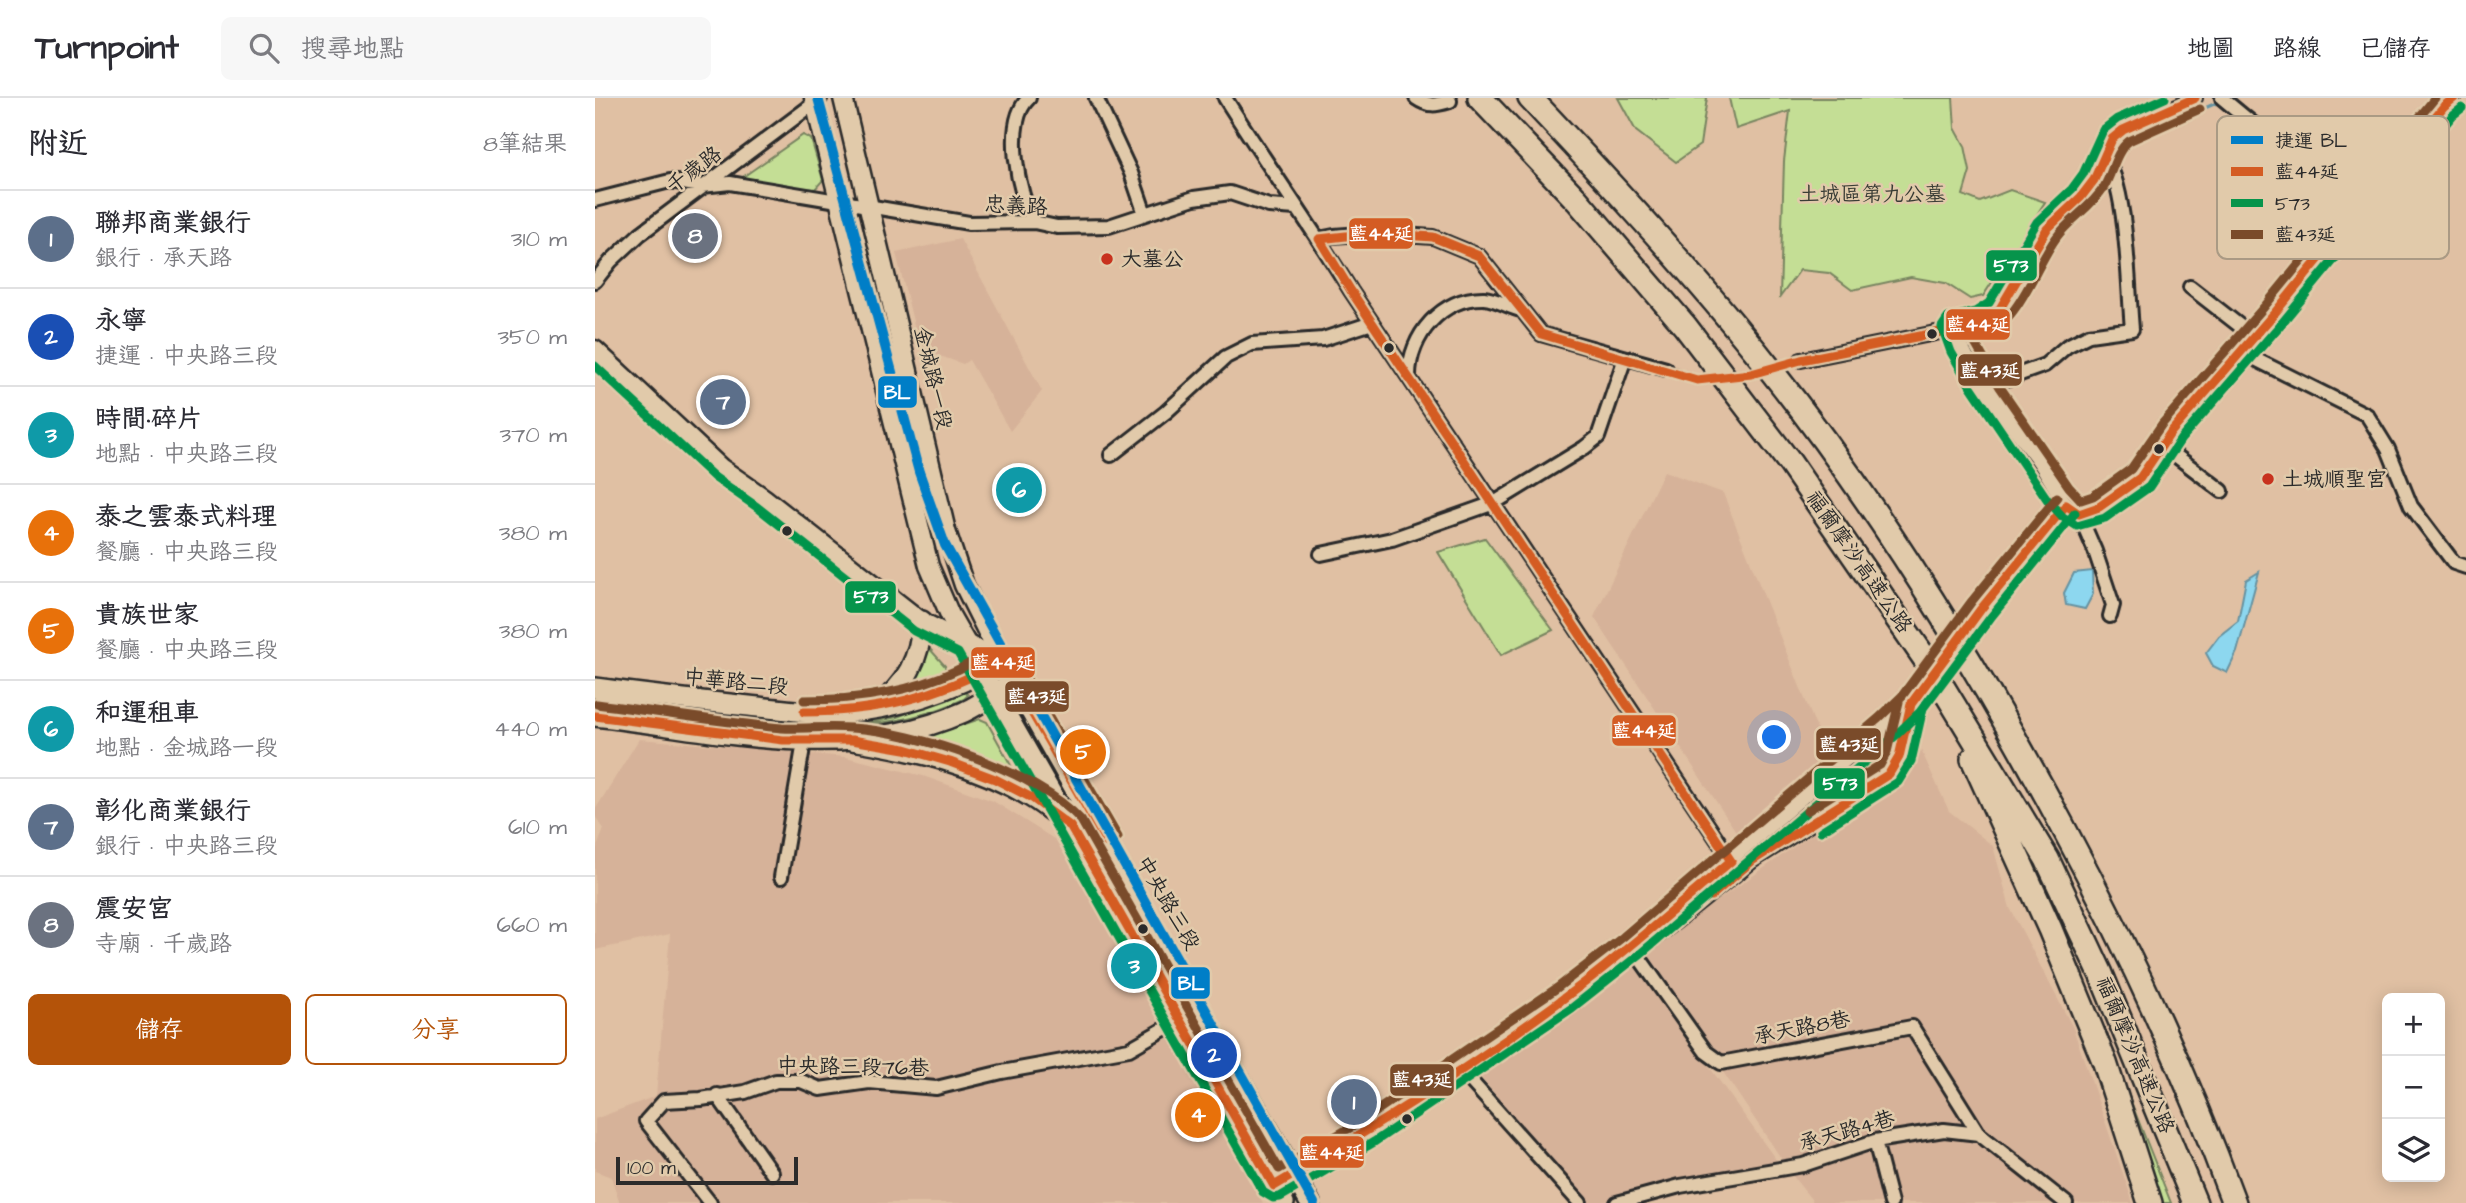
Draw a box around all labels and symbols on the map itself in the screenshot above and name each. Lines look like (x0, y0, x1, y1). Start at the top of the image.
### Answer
legend (2217, 116, 2449, 259)
text: 捷運 BL (2275, 128, 2347, 155)
street label: 千歲路 (660, 139, 728, 201)
text: 藍44延 (2275, 159, 2339, 186)
park label: 土城區第九公墓 (1799, 180, 1946, 209)
street label: 忠義路 (984, 190, 1048, 222)
text: 573 (2275, 191, 2310, 218)
pin: 8 (672, 210, 718, 262)
line badge: 藍44延 (1348, 217, 1414, 250)
text: 藍44延 (1349, 221, 1413, 248)
text: 藍43延 (2275, 222, 2336, 249)
place label: 大墓公 (1121, 245, 1184, 274)
line badge: 573 (1985, 249, 2038, 282)
marker: 大墓公 (1099, 251, 1115, 267)
text: 573 (1994, 253, 2029, 280)
line badge: 藍44延 (1945, 308, 2011, 341)
text: 藍44延 (1946, 312, 2010, 339)
street label: 金城路一段 (907, 324, 959, 432)
unlabelled marker (1925, 327, 1939, 341)
unlabelled marker (1382, 341, 1396, 355)
line badge: 藍43延 (1957, 353, 2023, 387)
text: 藍43延 (1960, 358, 2020, 385)
line badge: BL (877, 375, 918, 409)
pin: 7 (700, 376, 746, 428)
text: BL (884, 380, 911, 407)
unlabelled marker (2152, 442, 2166, 456)
pin: 6 (996, 464, 1042, 516)
place label: 土城順聖宮 (2282, 465, 2387, 494)
marker: 土城順聖宮 (2260, 471, 2276, 487)
street label: 福爾摩沙高速公路 (1799, 485, 1919, 639)
unlabelled marker (780, 524, 794, 538)
line badge: 573 (844, 580, 897, 614)
text: 573 (854, 584, 889, 611)
line badge: 藍44延 (970, 646, 1036, 679)
text: 藍44延 (971, 650, 1035, 677)
street label: 中華路二段 (682, 662, 790, 702)
line badge: 藍43延 (1004, 680, 1070, 713)
text: 藍43延 (1007, 684, 1067, 711)
line badge: 藍44延 (1611, 714, 1677, 747)
text: 藍44延 (1612, 718, 1676, 745)
your location (1757, 720, 1791, 754)
pin: 5 (1060, 726, 1106, 778)
line badge: 藍43延 (1815, 727, 1882, 761)
text: 藍43延 (1819, 732, 1879, 759)
line badge: 573 (1813, 767, 1866, 800)
text: 573 (1823, 771, 1858, 798)
street label: 中央路三段 (1129, 850, 1207, 956)
unlabelled marker (1136, 922, 1150, 936)
pin: 3 (1111, 940, 1157, 992)
line badge: BL (1170, 966, 1211, 1000)
text: BL (1178, 971, 1205, 998)
street label: 福爾摩沙高速公路 (2089, 972, 2181, 1138)
street label: 承天路8巷 (1751, 1004, 1853, 1052)
pin: 2 (1191, 1029, 1237, 1081)
street label: 中央路三段76巷 (777, 1051, 929, 1083)
line badge: 藍43延 (1389, 1063, 1455, 1097)
text: 藍43延 (1392, 1067, 1452, 1094)
pin: 1 (1331, 1076, 1377, 1128)
pin: 4 (1175, 1089, 1221, 1141)
street label: 承天路4巷 (1796, 1104, 1898, 1158)
unlabelled marker (1400, 1112, 1414, 1126)
line badge: 藍44延 (1299, 1135, 1365, 1169)
text: 藍44延 (1300, 1140, 1364, 1167)
scale bar (616, 1154, 798, 1186)

